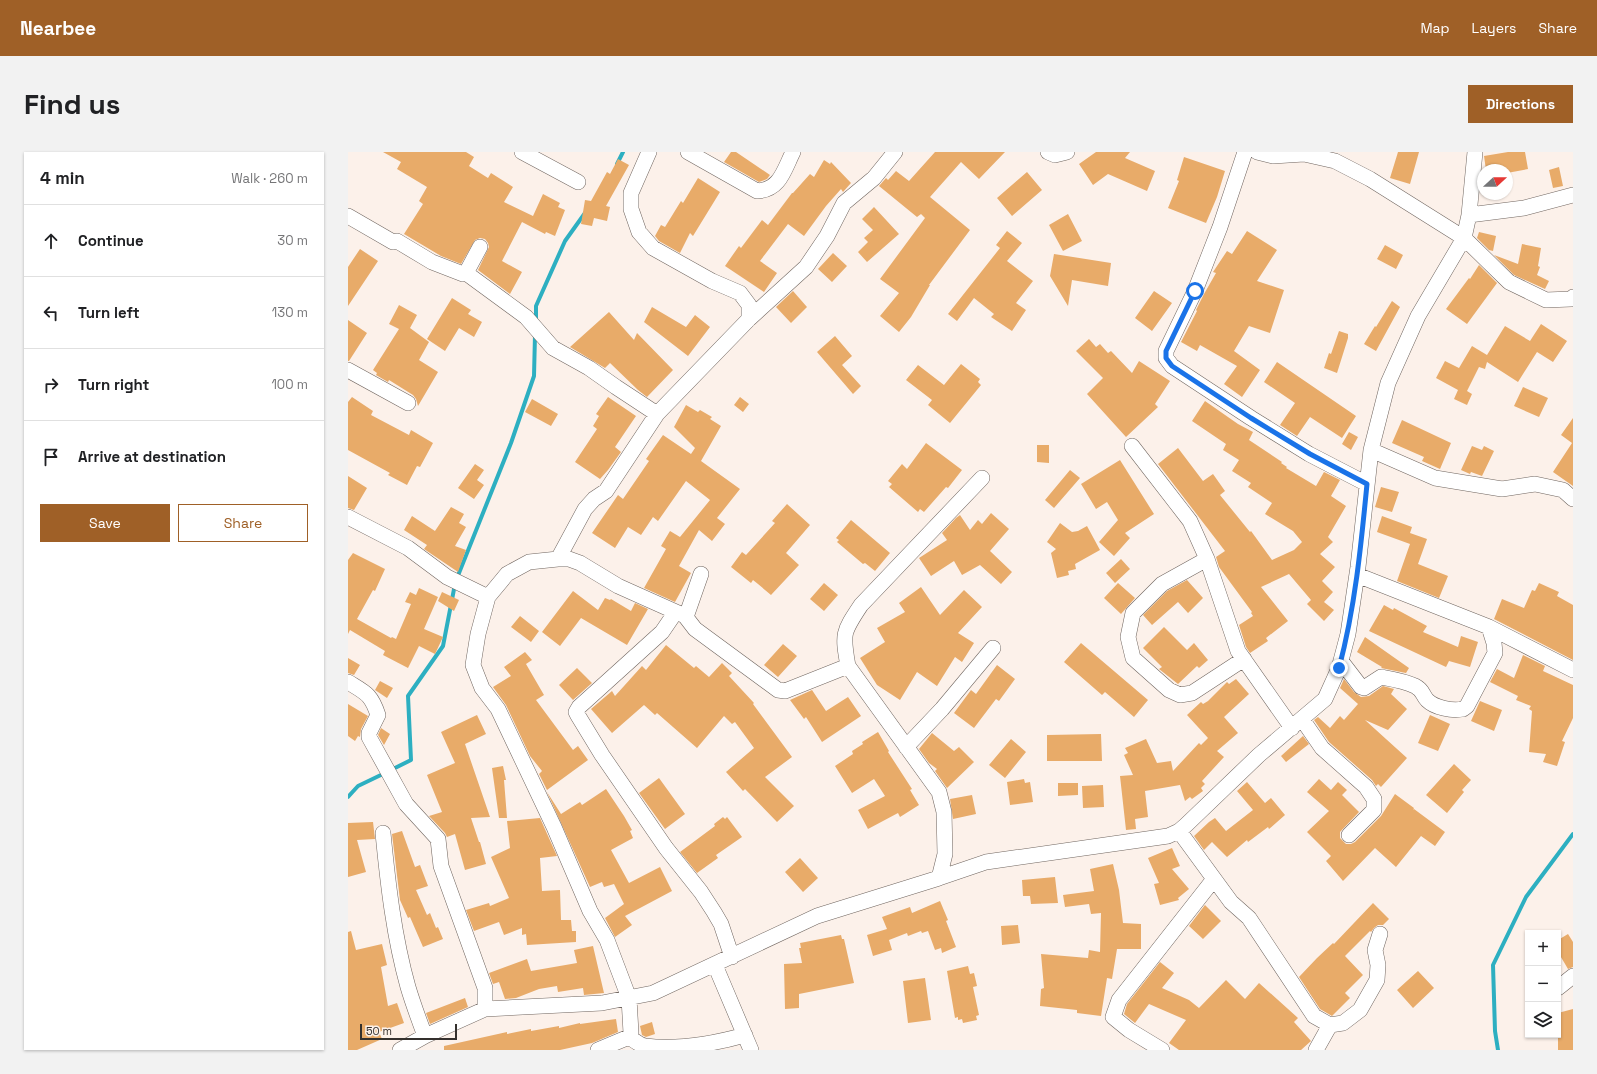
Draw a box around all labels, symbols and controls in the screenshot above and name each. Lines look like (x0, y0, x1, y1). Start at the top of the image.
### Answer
text: Nearbee (20, 16, 96, 41)
text: Map (1420, 19, 1450, 37)
text: Layers (1472, 19, 1516, 37)
text: Share (1538, 19, 1577, 37)
button: Directions (1468, 85, 1573, 123)
text: Find us (24, 86, 121, 122)
north arrow (1477, 164, 1513, 200)
text: 4 min (40, 167, 85, 189)
text: Walk · 260 m (231, 170, 308, 187)
icon: ahead (40, 230, 62, 252)
text: Continue (78, 231, 144, 250)
text: 30 m (277, 232, 308, 249)
route start (1186, 282, 1204, 300)
icon: left (40, 302, 62, 324)
text: Turn left (78, 303, 140, 322)
text: 130 m (272, 304, 308, 321)
icon: right (40, 374, 62, 396)
text: Turn right (78, 375, 149, 394)
text: 100 m (271, 376, 308, 393)
icon: arrive (40, 446, 62, 468)
text: Arrive at destination (78, 447, 226, 466)
button: Save (40, 504, 170, 542)
button: Share (178, 504, 308, 542)
route end (1330, 659, 1348, 677)
map controls (1525, 930, 1561, 1038)
button: + (1525, 930, 1561, 966)
button: − (1525, 966, 1561, 1002)
button: layers (1525, 1002, 1561, 1038)
scale bar (360, 1022, 457, 1041)
text: 50 m (366, 1024, 392, 1038)

